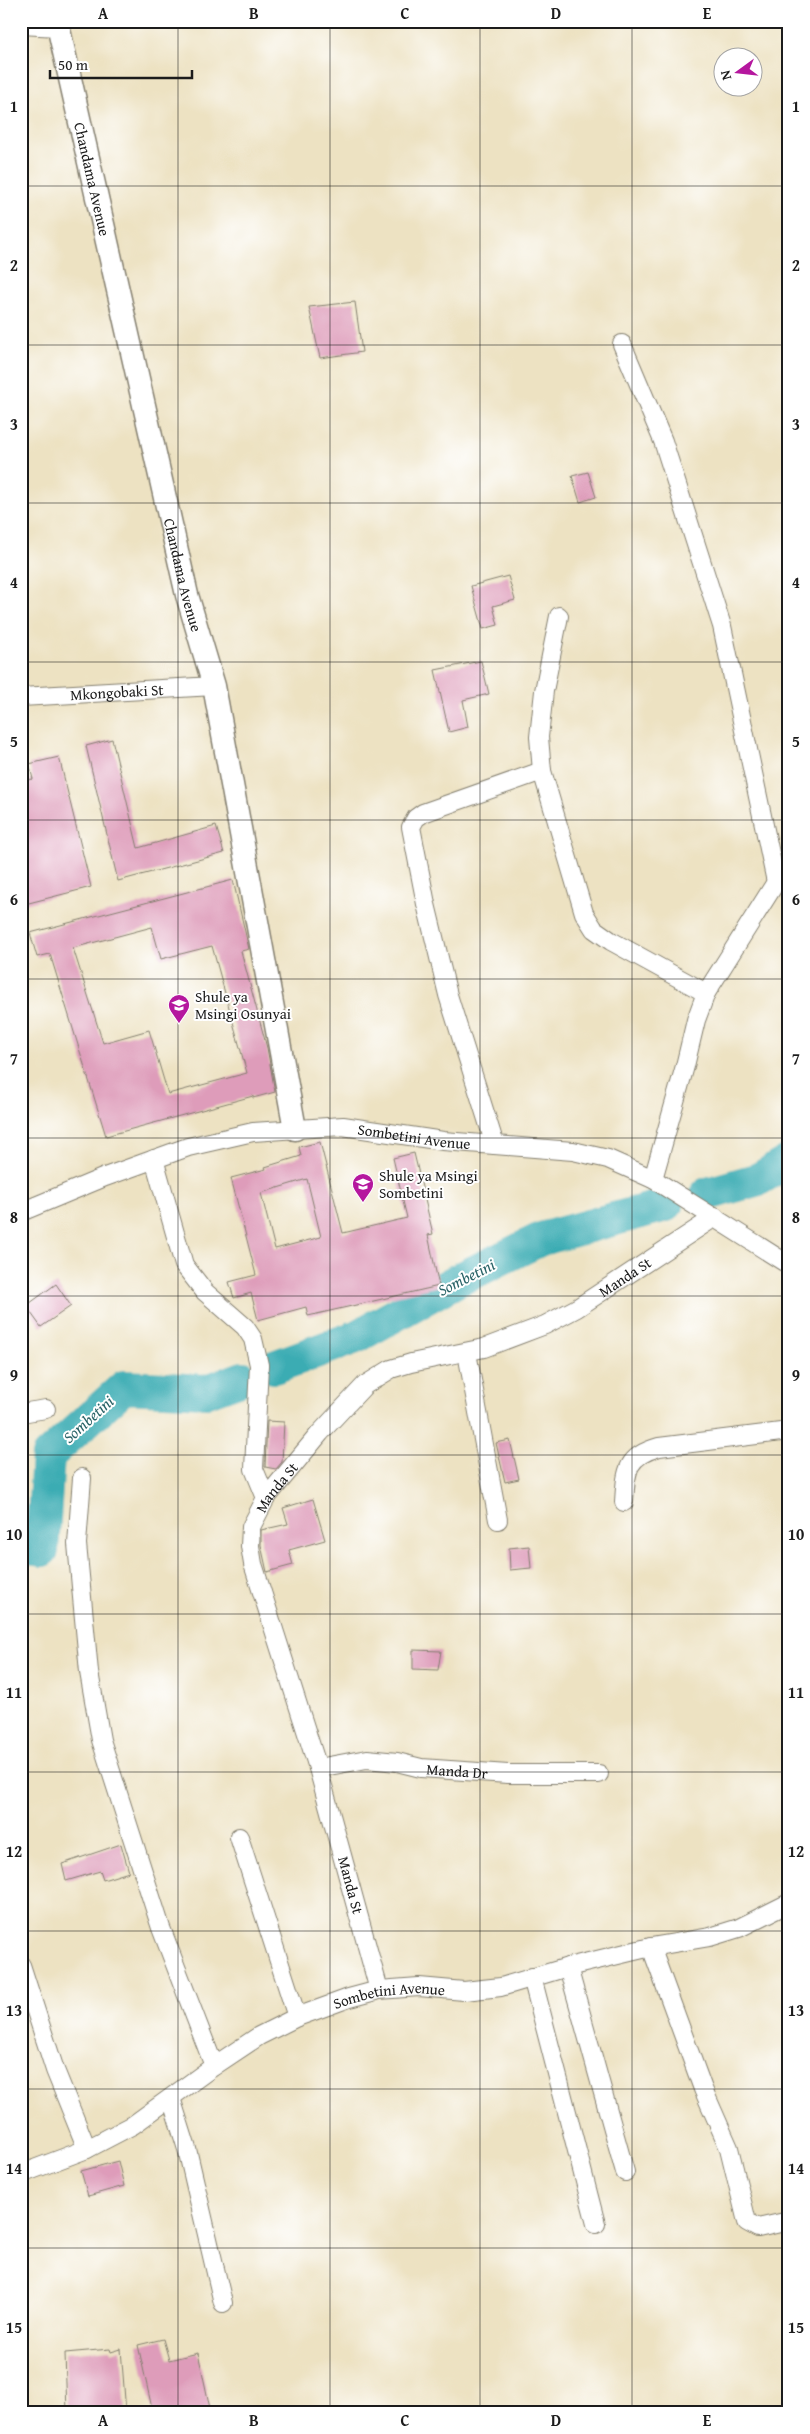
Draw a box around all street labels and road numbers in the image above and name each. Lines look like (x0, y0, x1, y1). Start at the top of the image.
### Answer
street label: Chandama Avenue (70, 120, 116, 238)
street label: Chandama Avenue (159, 516, 208, 634)
street label: Mkongobaki St (70, 678, 165, 705)
street label: Sombetini Avenue (356, 1118, 471, 1154)
street label: Manda St (594, 1251, 656, 1302)
street label: Manda St (250, 1457, 303, 1516)
street label: Manda Dr (426, 1758, 489, 1783)
street label: Manda St (333, 1854, 369, 1917)
street label: Sombetini Avenue (330, 1976, 446, 2014)

